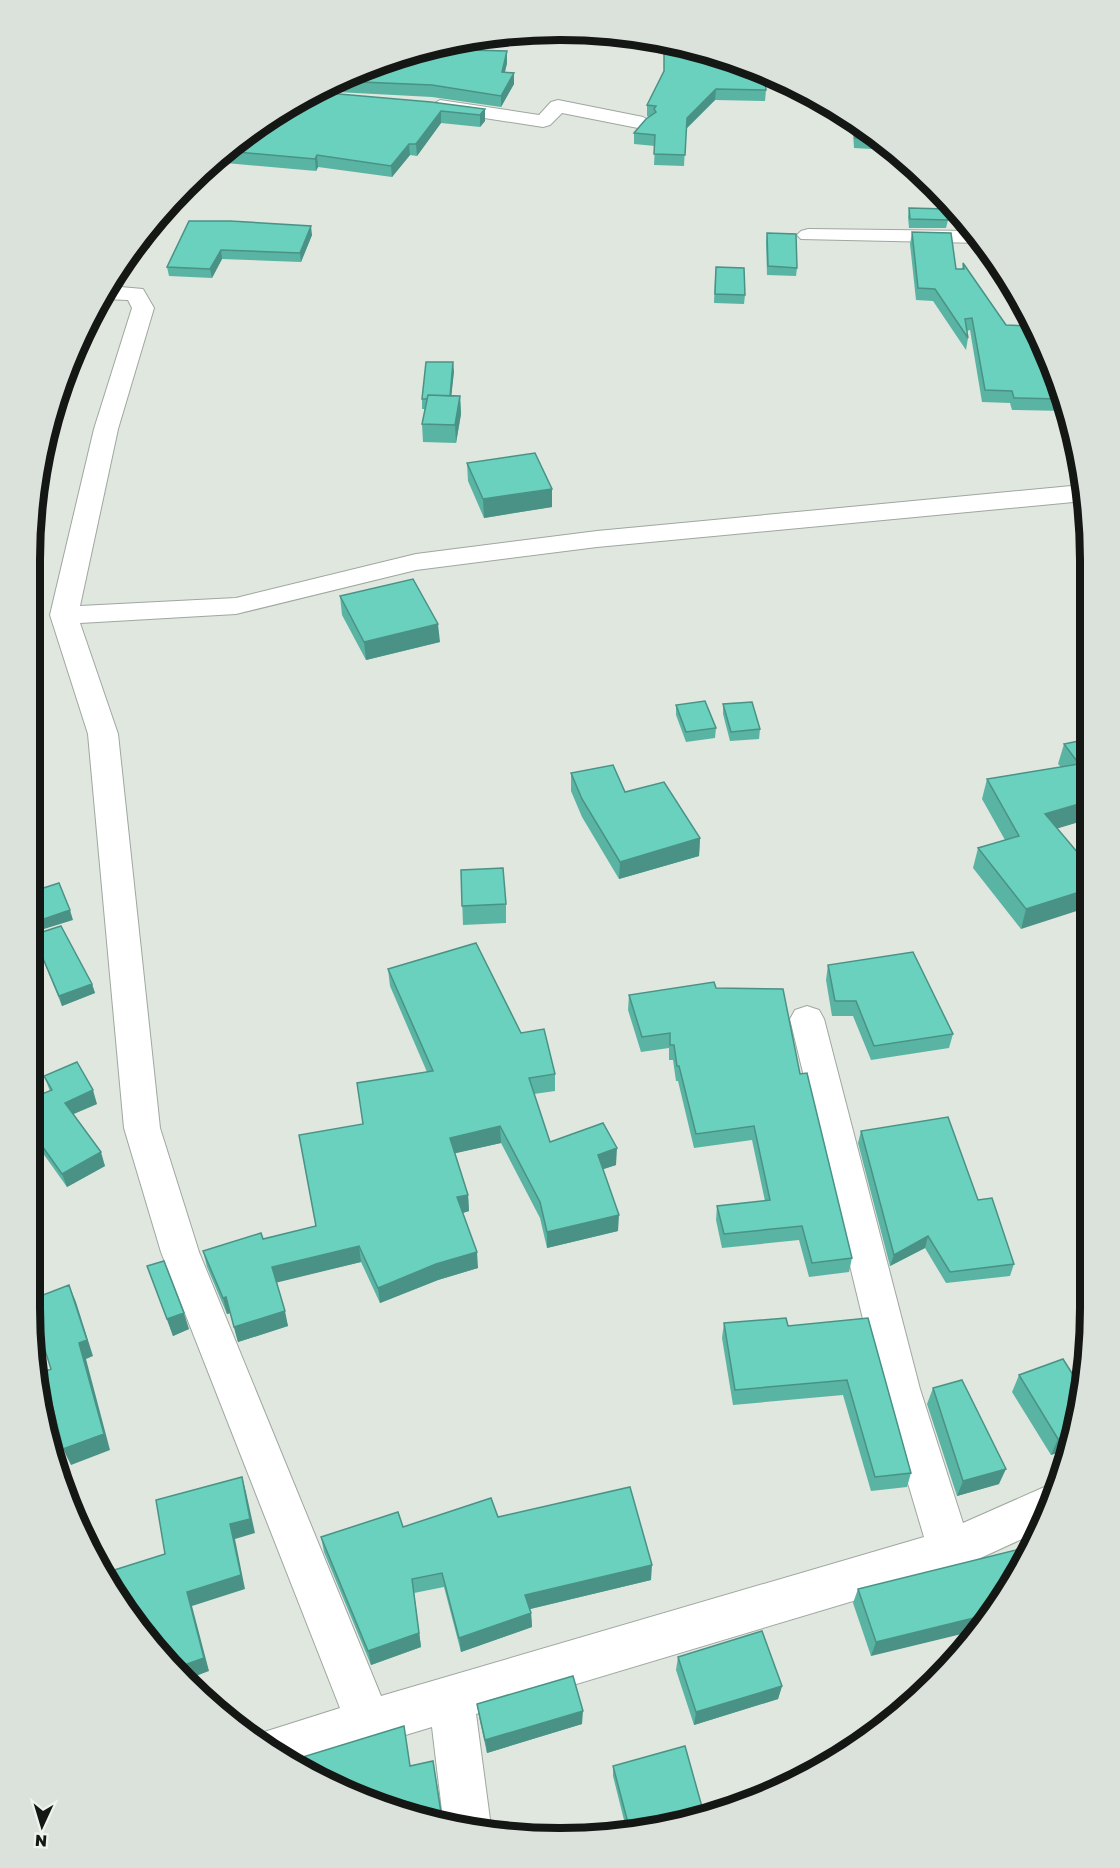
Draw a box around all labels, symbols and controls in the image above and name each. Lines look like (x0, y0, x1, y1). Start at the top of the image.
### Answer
north arrow (12, 1796, 72, 1856)
text: N (34, 1831, 48, 1851)

